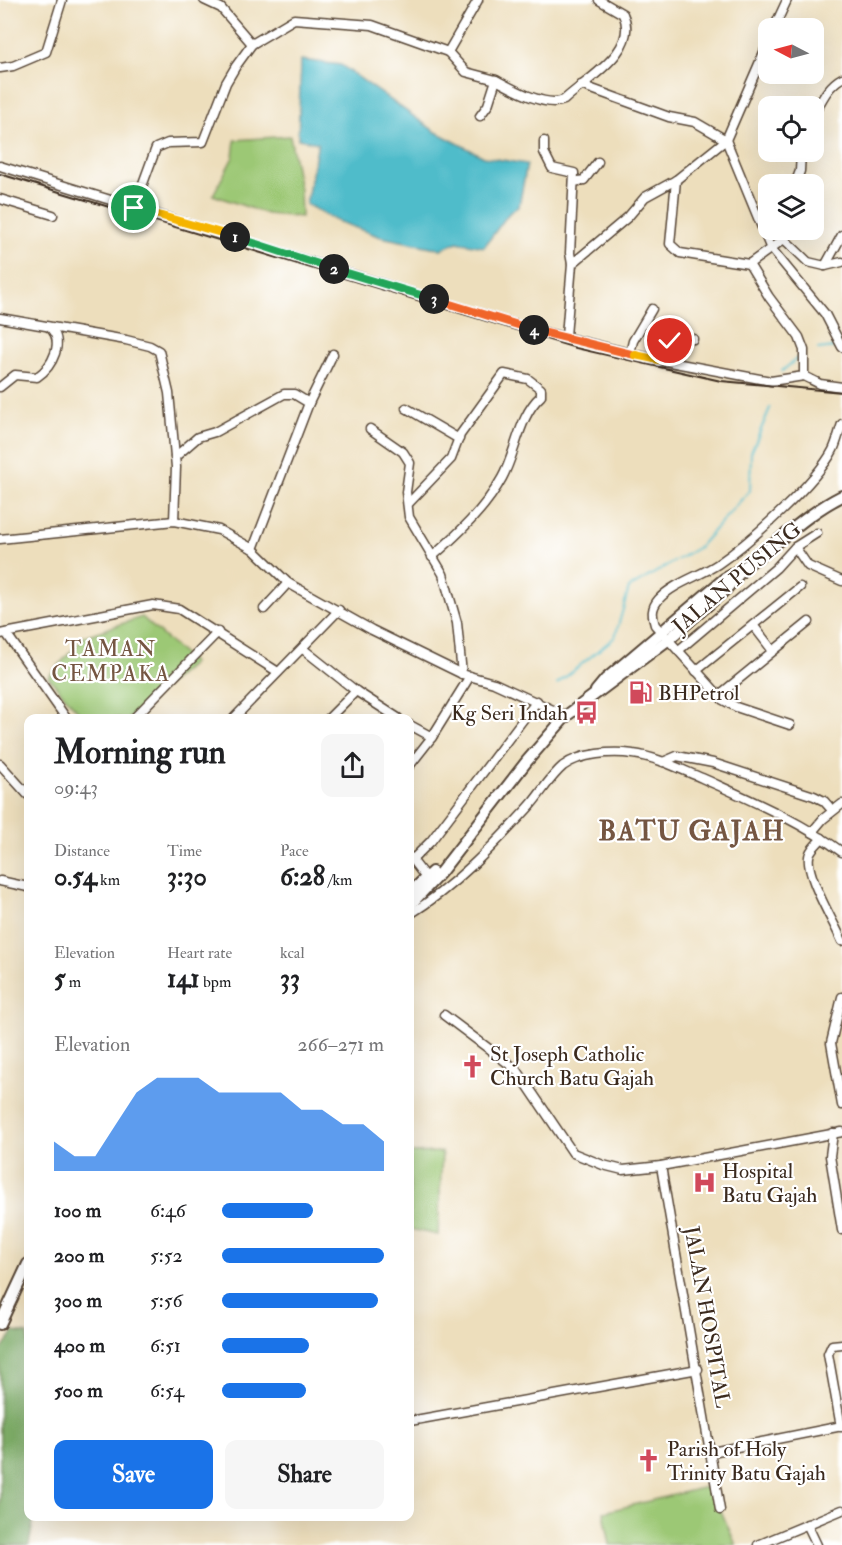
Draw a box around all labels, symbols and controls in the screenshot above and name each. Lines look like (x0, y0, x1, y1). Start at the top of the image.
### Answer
north arrow (758, 18, 824, 84)
map controls (758, 18, 824, 240)
button: locate (758, 96, 824, 162)
button: layers (758, 174, 824, 240)
pin (108, 182, 159, 233)
icon: arrive (117, 191, 150, 224)
pin: 1 (220, 222, 250, 252)
text: 1 (232, 227, 238, 247)
pin: 2 (319, 254, 349, 284)
text: 2 (330, 259, 338, 279)
pin: 3 (419, 284, 449, 314)
text: 3 (431, 289, 437, 309)
pin: 4 (519, 315, 549, 345)
pin (644, 315, 695, 366)
text: 4 (530, 320, 538, 340)
icon: check (653, 324, 686, 357)
street label: JALAN PUSING (666, 516, 807, 640)
district label: TAMAN CEMPAKA (51, 635, 171, 688)
fuel station icon: BHPetrol (627, 680, 653, 706)
place label: BHPetrol (658, 680, 740, 707)
place label: Kg Seri Indah (451, 700, 568, 727)
bus stop icon: Kg Seri Indah (573, 700, 599, 726)
text: Morning run (54, 732, 226, 773)
button: share (321, 734, 384, 797)
text: 09:43 (54, 775, 98, 800)
district label: BATU GAJAH (599, 815, 785, 848)
text: Distance (54, 841, 110, 861)
text: Time (167, 841, 202, 861)
text: Pace (280, 841, 309, 861)
text: 0.54 (54, 861, 97, 893)
text: 3:30 (167, 861, 207, 893)
text: 6:28 (280, 861, 325, 893)
text: km (97, 870, 120, 890)
text: /km (325, 870, 352, 890)
text: Elevation (54, 943, 115, 963)
text: Heart rate (167, 943, 232, 963)
text: kcal (280, 943, 305, 963)
text: 5 (54, 963, 65, 995)
text: 141 (167, 963, 200, 995)
text: 33 (280, 963, 300, 995)
text: m (65, 972, 81, 992)
text: bpm (200, 972, 231, 992)
text: Elevation (54, 1032, 130, 1057)
text: 266–271 m (297, 1032, 384, 1057)
place label: St Joseph Catholic Church Batu Gajah (490, 1041, 654, 1092)
church icon: St Joseph Catholic Church Batu Gajah (459, 1053, 485, 1079)
place label: Hospital Batu Gajah (722, 1158, 817, 1209)
hospital icon: Hospital Batu Gajah (691, 1170, 717, 1196)
text: 100 m (54, 1198, 101, 1223)
text: 6:46 (150, 1198, 186, 1223)
street label: JALAN HOSPITAL (678, 1223, 736, 1410)
text: 200 m (54, 1243, 104, 1268)
text: 5:52 (150, 1243, 183, 1268)
text: 300 m (54, 1288, 102, 1313)
text: 5:56 (150, 1288, 183, 1313)
text: 400 m (54, 1333, 105, 1358)
text: 6:51 (150, 1333, 181, 1358)
text: 500 m (54, 1378, 103, 1403)
text: 6:54 (150, 1378, 184, 1403)
place label: Parish of Holy Trinity Batu Gajah (667, 1436, 826, 1487)
button: Save (54, 1440, 213, 1509)
button: Share (225, 1440, 384, 1509)
church icon: Parish of Holy Trinity Batu Gajah (636, 1448, 662, 1474)

